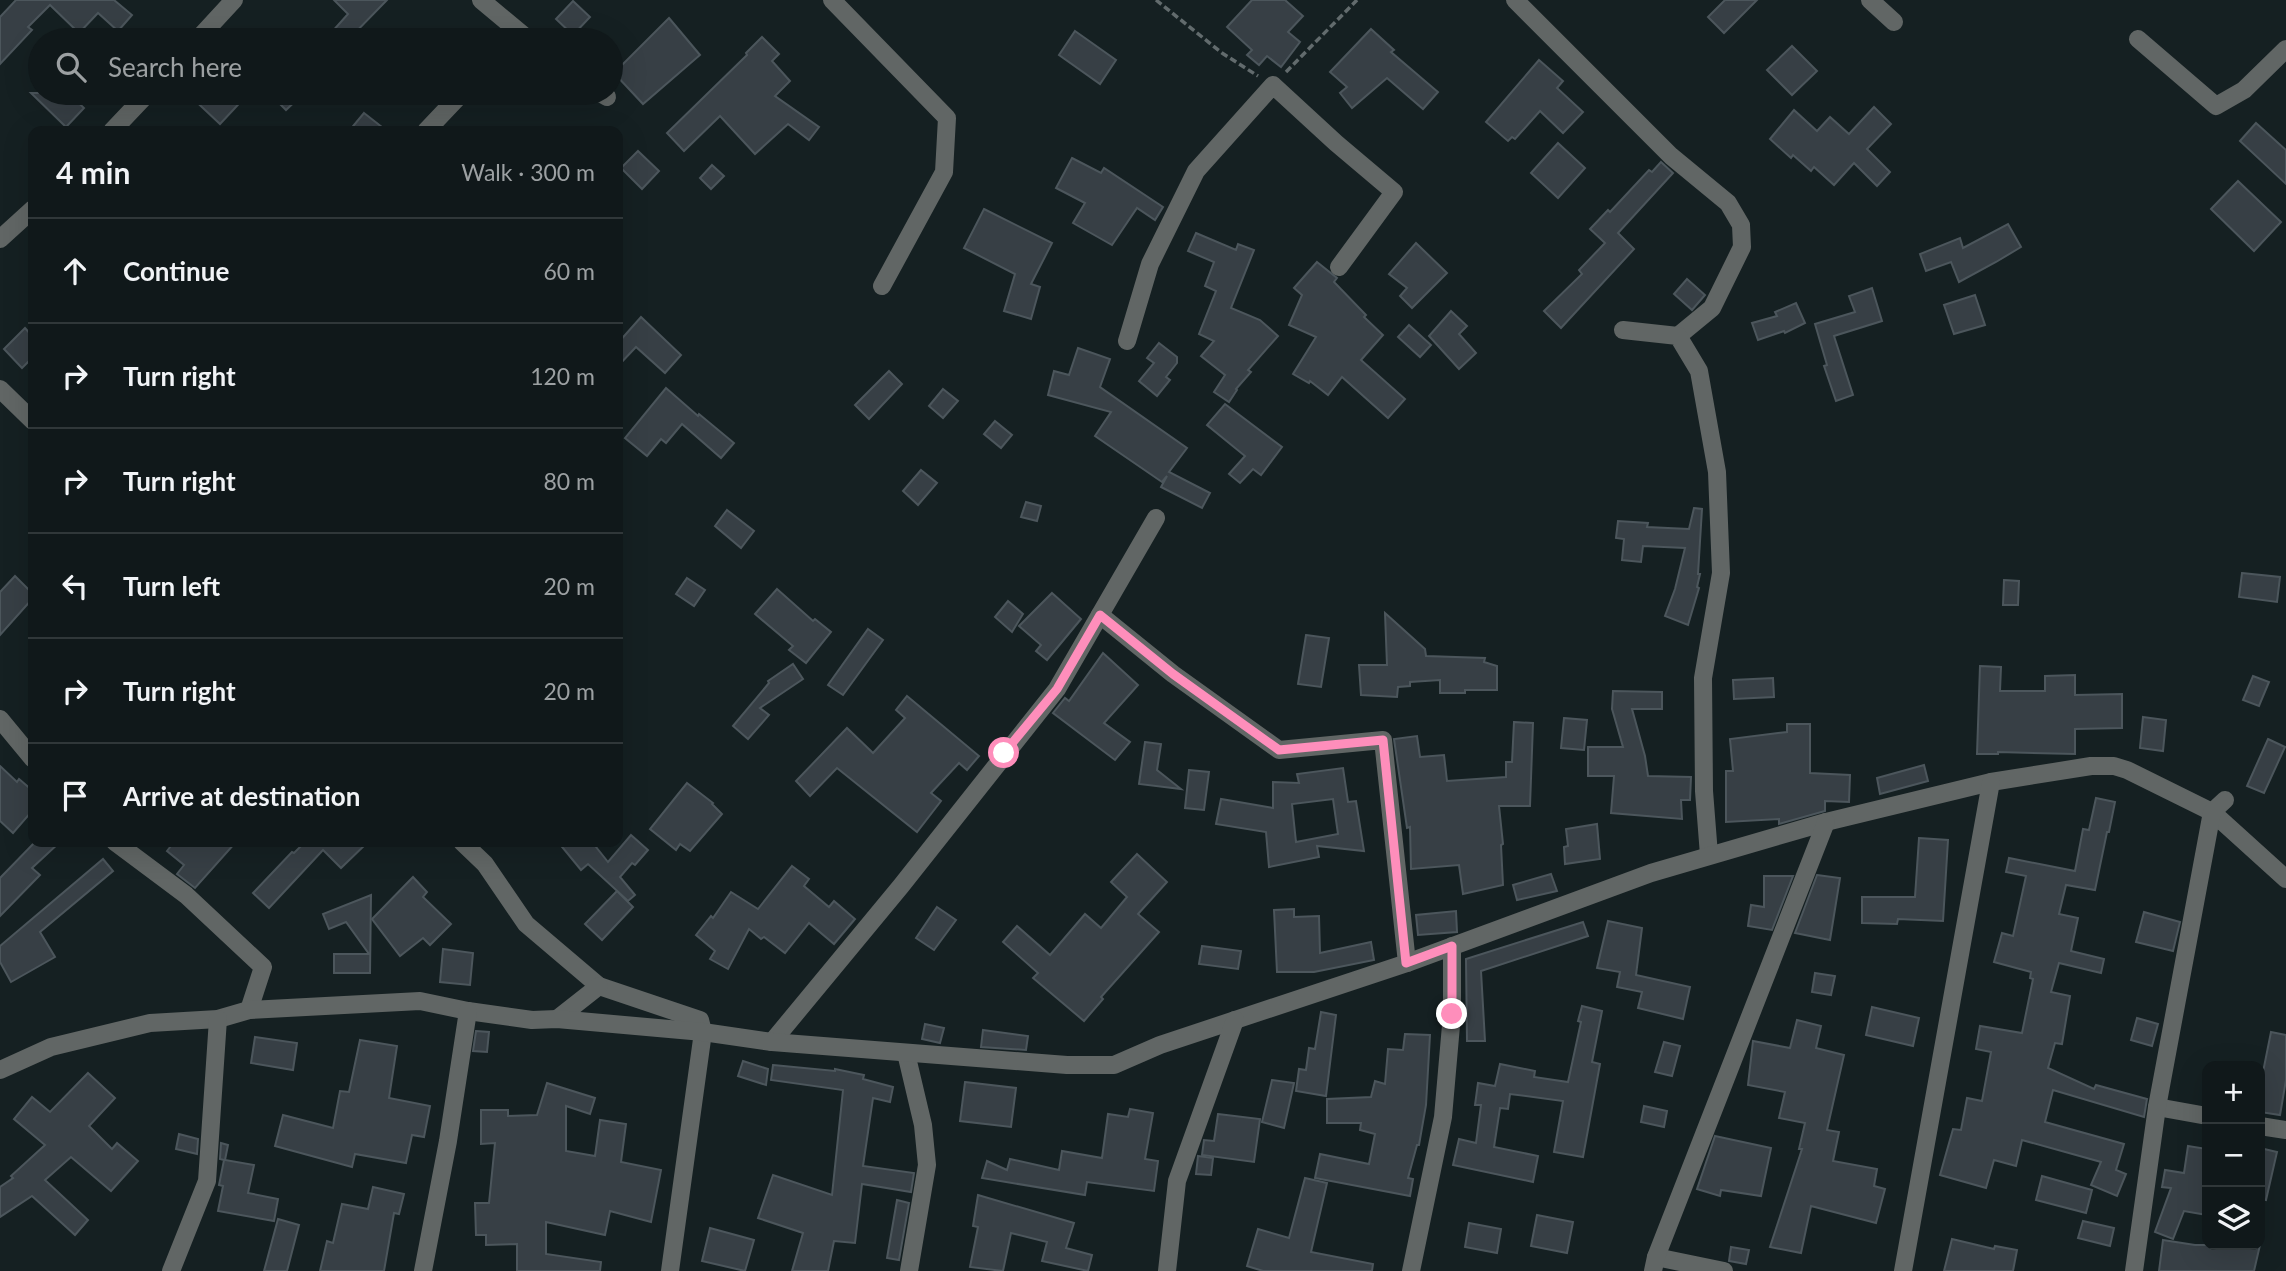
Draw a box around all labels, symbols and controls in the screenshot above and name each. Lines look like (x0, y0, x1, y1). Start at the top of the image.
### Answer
search box (28, 28, 623, 105)
icon: search (52, 48, 90, 86)
text: Search here (108, 51, 242, 83)
text: 4 min (56, 154, 130, 190)
text: Walk · 300 m (461, 158, 595, 186)
icon: ahead (56, 252, 94, 290)
text: Continue (123, 255, 229, 287)
text: 60 m (544, 257, 595, 285)
icon: right (56, 357, 94, 395)
text: Turn right (123, 360, 236, 392)
text: 120 m (530, 362, 595, 390)
icon: right (56, 462, 94, 500)
text: Turn right (123, 465, 236, 497)
text: 80 m (544, 467, 595, 495)
icon: left (56, 567, 94, 605)
text: Turn left (123, 570, 220, 602)
text: 20 m (544, 572, 595, 600)
icon: right (56, 672, 94, 710)
text: Turn right (123, 675, 236, 707)
text: 20 m (544, 677, 595, 705)
route start (988, 737, 1019, 768)
icon: arrive (56, 777, 94, 815)
text: Arrive at destination (123, 780, 360, 812)
route end (1436, 998, 1467, 1029)
map controls (2202, 1061, 2265, 1250)
button: + (2202, 1061, 2265, 1124)
button: − (2202, 1124, 2265, 1187)
button: layers (2202, 1187, 2265, 1250)

